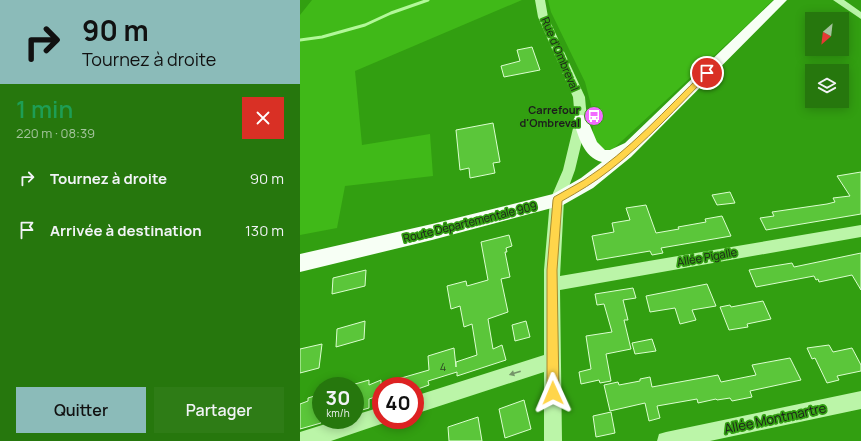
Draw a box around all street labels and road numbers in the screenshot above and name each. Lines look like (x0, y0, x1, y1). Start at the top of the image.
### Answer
street label: Rue d'Ombreval (538, 15, 583, 93)
street label: Route Départementale 909 (401, 198, 539, 245)
street label: Allée Pigalle (676, 244, 739, 269)
street label: Allée Montmartre (722, 398, 828, 438)

